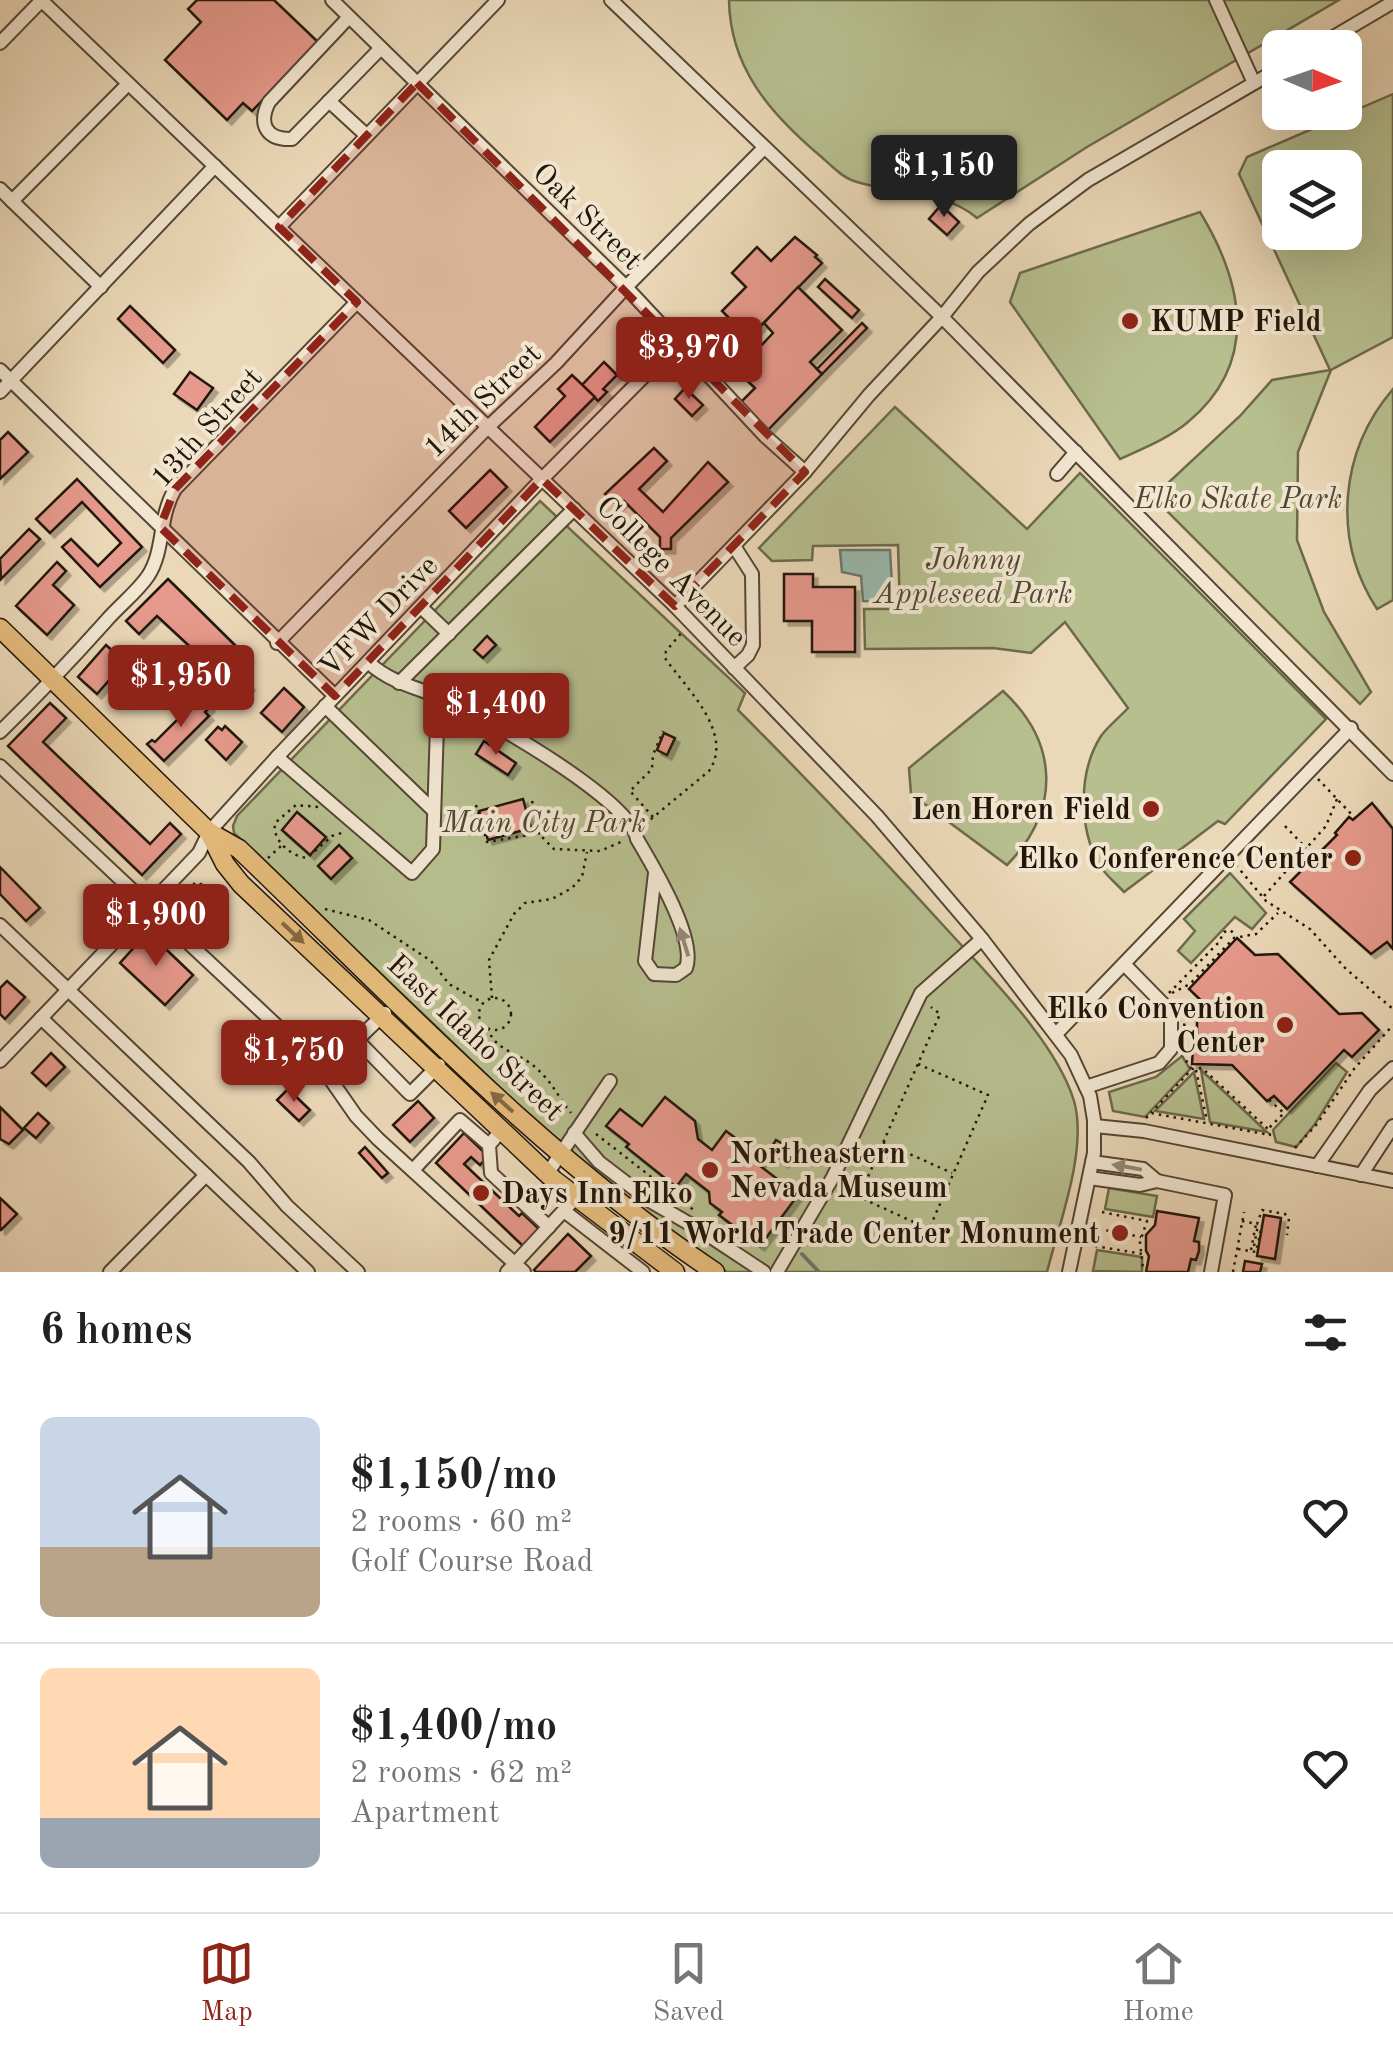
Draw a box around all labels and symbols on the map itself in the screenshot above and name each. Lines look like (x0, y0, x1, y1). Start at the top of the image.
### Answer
north arrow (1262, 30, 1362, 130)
pin: $1,150 (863, 135, 1025, 220)
street label: Oak Street (526, 158, 647, 277)
place label: KUMP Field (1150, 308, 1322, 338)
marker: KUMP Field (1119, 310, 1141, 332)
pin: $3,970 (608, 317, 770, 402)
street label: 14th Street (419, 339, 548, 464)
street label: 13th Street (146, 363, 269, 494)
park label: Elko Skate Park (1133, 485, 1342, 515)
street label: College Avenue (590, 492, 751, 653)
park label: Johnny Appleseed Park (872, 546, 1072, 610)
street label: VFW Drive (314, 551, 444, 684)
pin: $1,950 (100, 645, 262, 730)
pin: $1,400 (415, 673, 577, 758)
place label: Len Horen Field (911, 796, 1131, 826)
marker: Len Horen Field (1140, 798, 1162, 820)
park label: Main City Park (441, 809, 646, 839)
place label: Elko Conference Center (1017, 845, 1333, 875)
marker: Elko Conference Center (1342, 847, 1364, 869)
pin: $1,900 (75, 884, 237, 969)
one-way arrow (280, 921, 304, 944)
one-way arrow (676, 926, 691, 956)
street label: East Idaho Street (381, 949, 569, 1127)
place label: Elko Convention Center (1046, 995, 1265, 1059)
marker: Elko Convention Center (1274, 1014, 1296, 1036)
pin: $1,750 (213, 1020, 375, 1105)
one-way arrow (491, 1091, 515, 1114)
place label: Northeastern Nevada Museum (730, 1140, 948, 1204)
marker: Northeastern Nevada Museum (699, 1159, 721, 1181)
one-way arrow (1111, 1159, 1142, 1174)
place label: Days Inn Elko (501, 1180, 693, 1210)
marker: Days Inn Elko (470, 1182, 492, 1204)
place label: 9/11 World Trade Center Monument (608, 1220, 1100, 1250)
marker: 9/11 World Trade Center Monument (1109, 1222, 1131, 1244)

